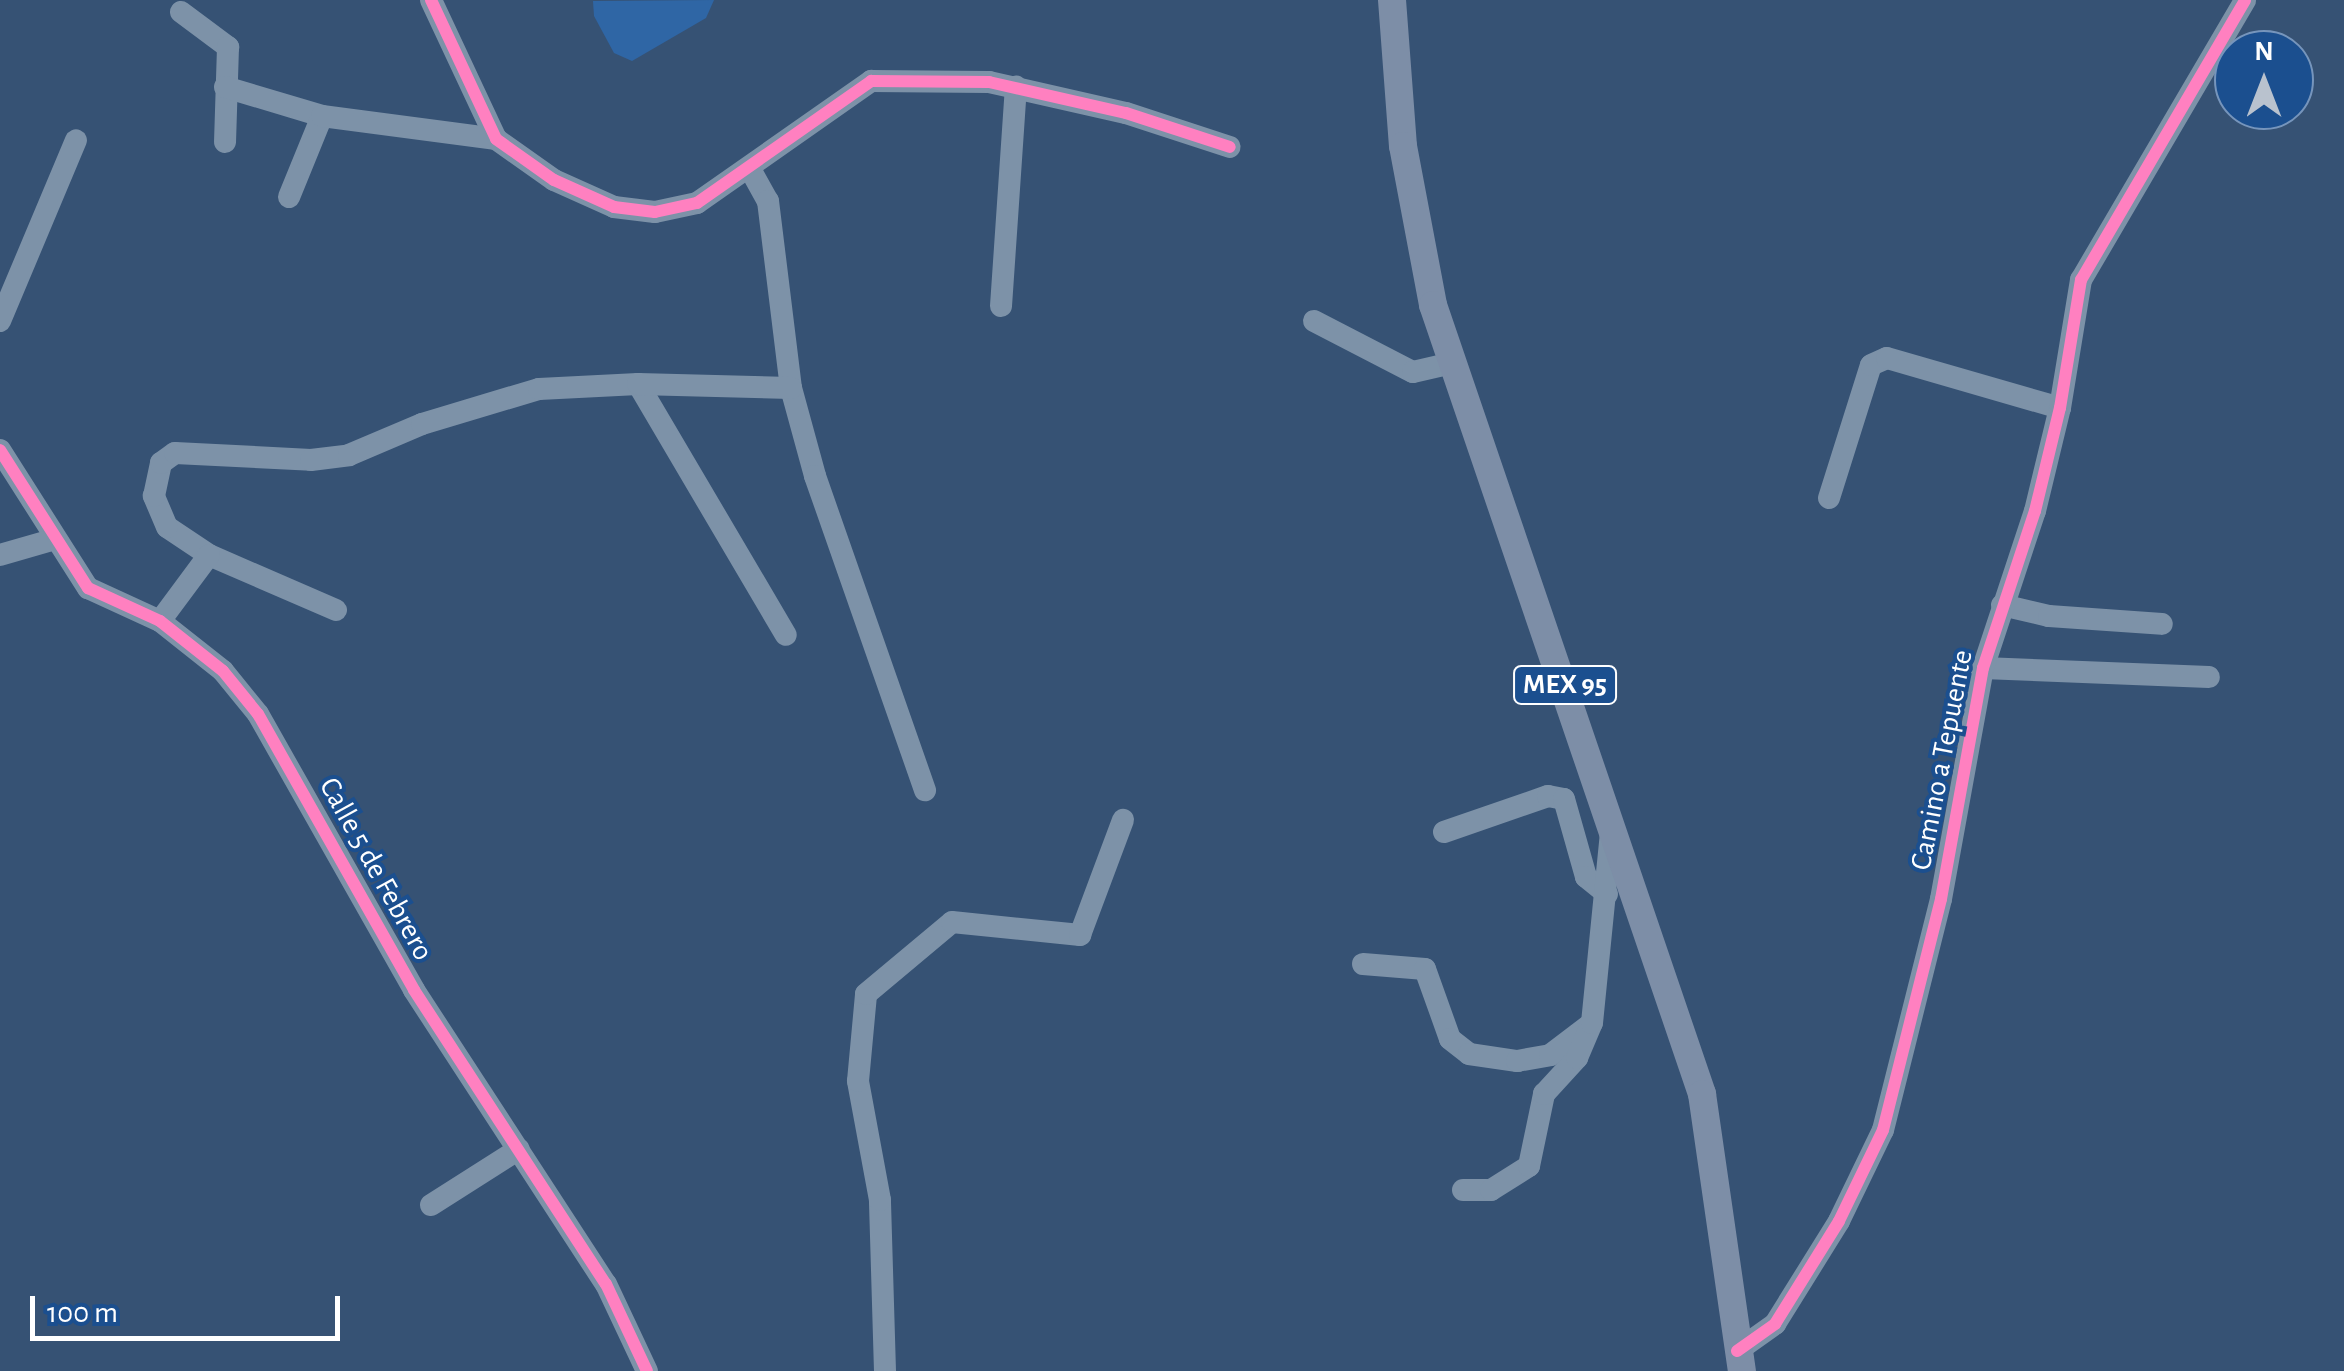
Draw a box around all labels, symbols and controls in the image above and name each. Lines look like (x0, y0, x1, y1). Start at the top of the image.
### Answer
north arrow (2214, 30, 2314, 130)
text: N (2254, 38, 2274, 66)
street label: Camino a Tepuente (1903, 647, 1981, 873)
road number: MEX 95 (1512, 662, 1618, 708)
street label: Calle 5 de Febrero (311, 771, 441, 967)
scale bar (35, 1276, 345, 1338)
text: 100 m (47, 1298, 118, 1328)

